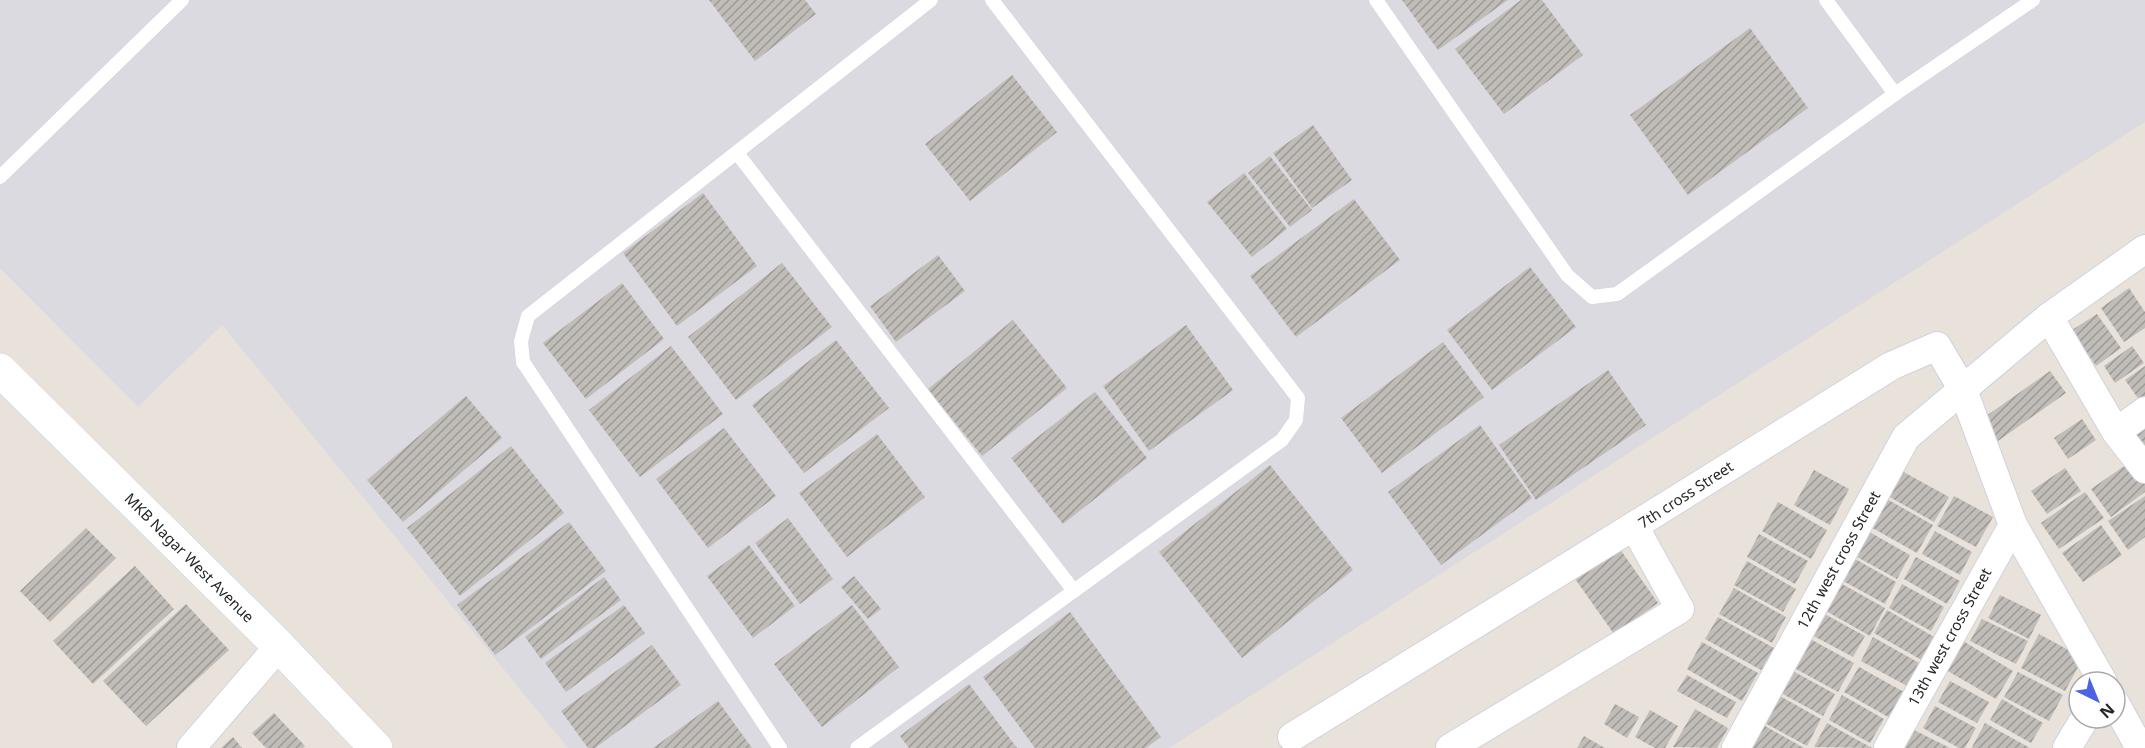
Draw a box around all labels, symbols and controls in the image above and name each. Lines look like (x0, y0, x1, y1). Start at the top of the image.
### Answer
street label: 7th cross Street (1634, 456, 1737, 532)
street label: 12th west cross Street (1792, 486, 1885, 632)
street label: MKB Nagar West Avenue (121, 488, 259, 626)
street label: 13th west cross Street (1903, 563, 1996, 709)
north arrow (2067, 670, 2127, 730)
text: N (2095, 698, 2119, 723)

